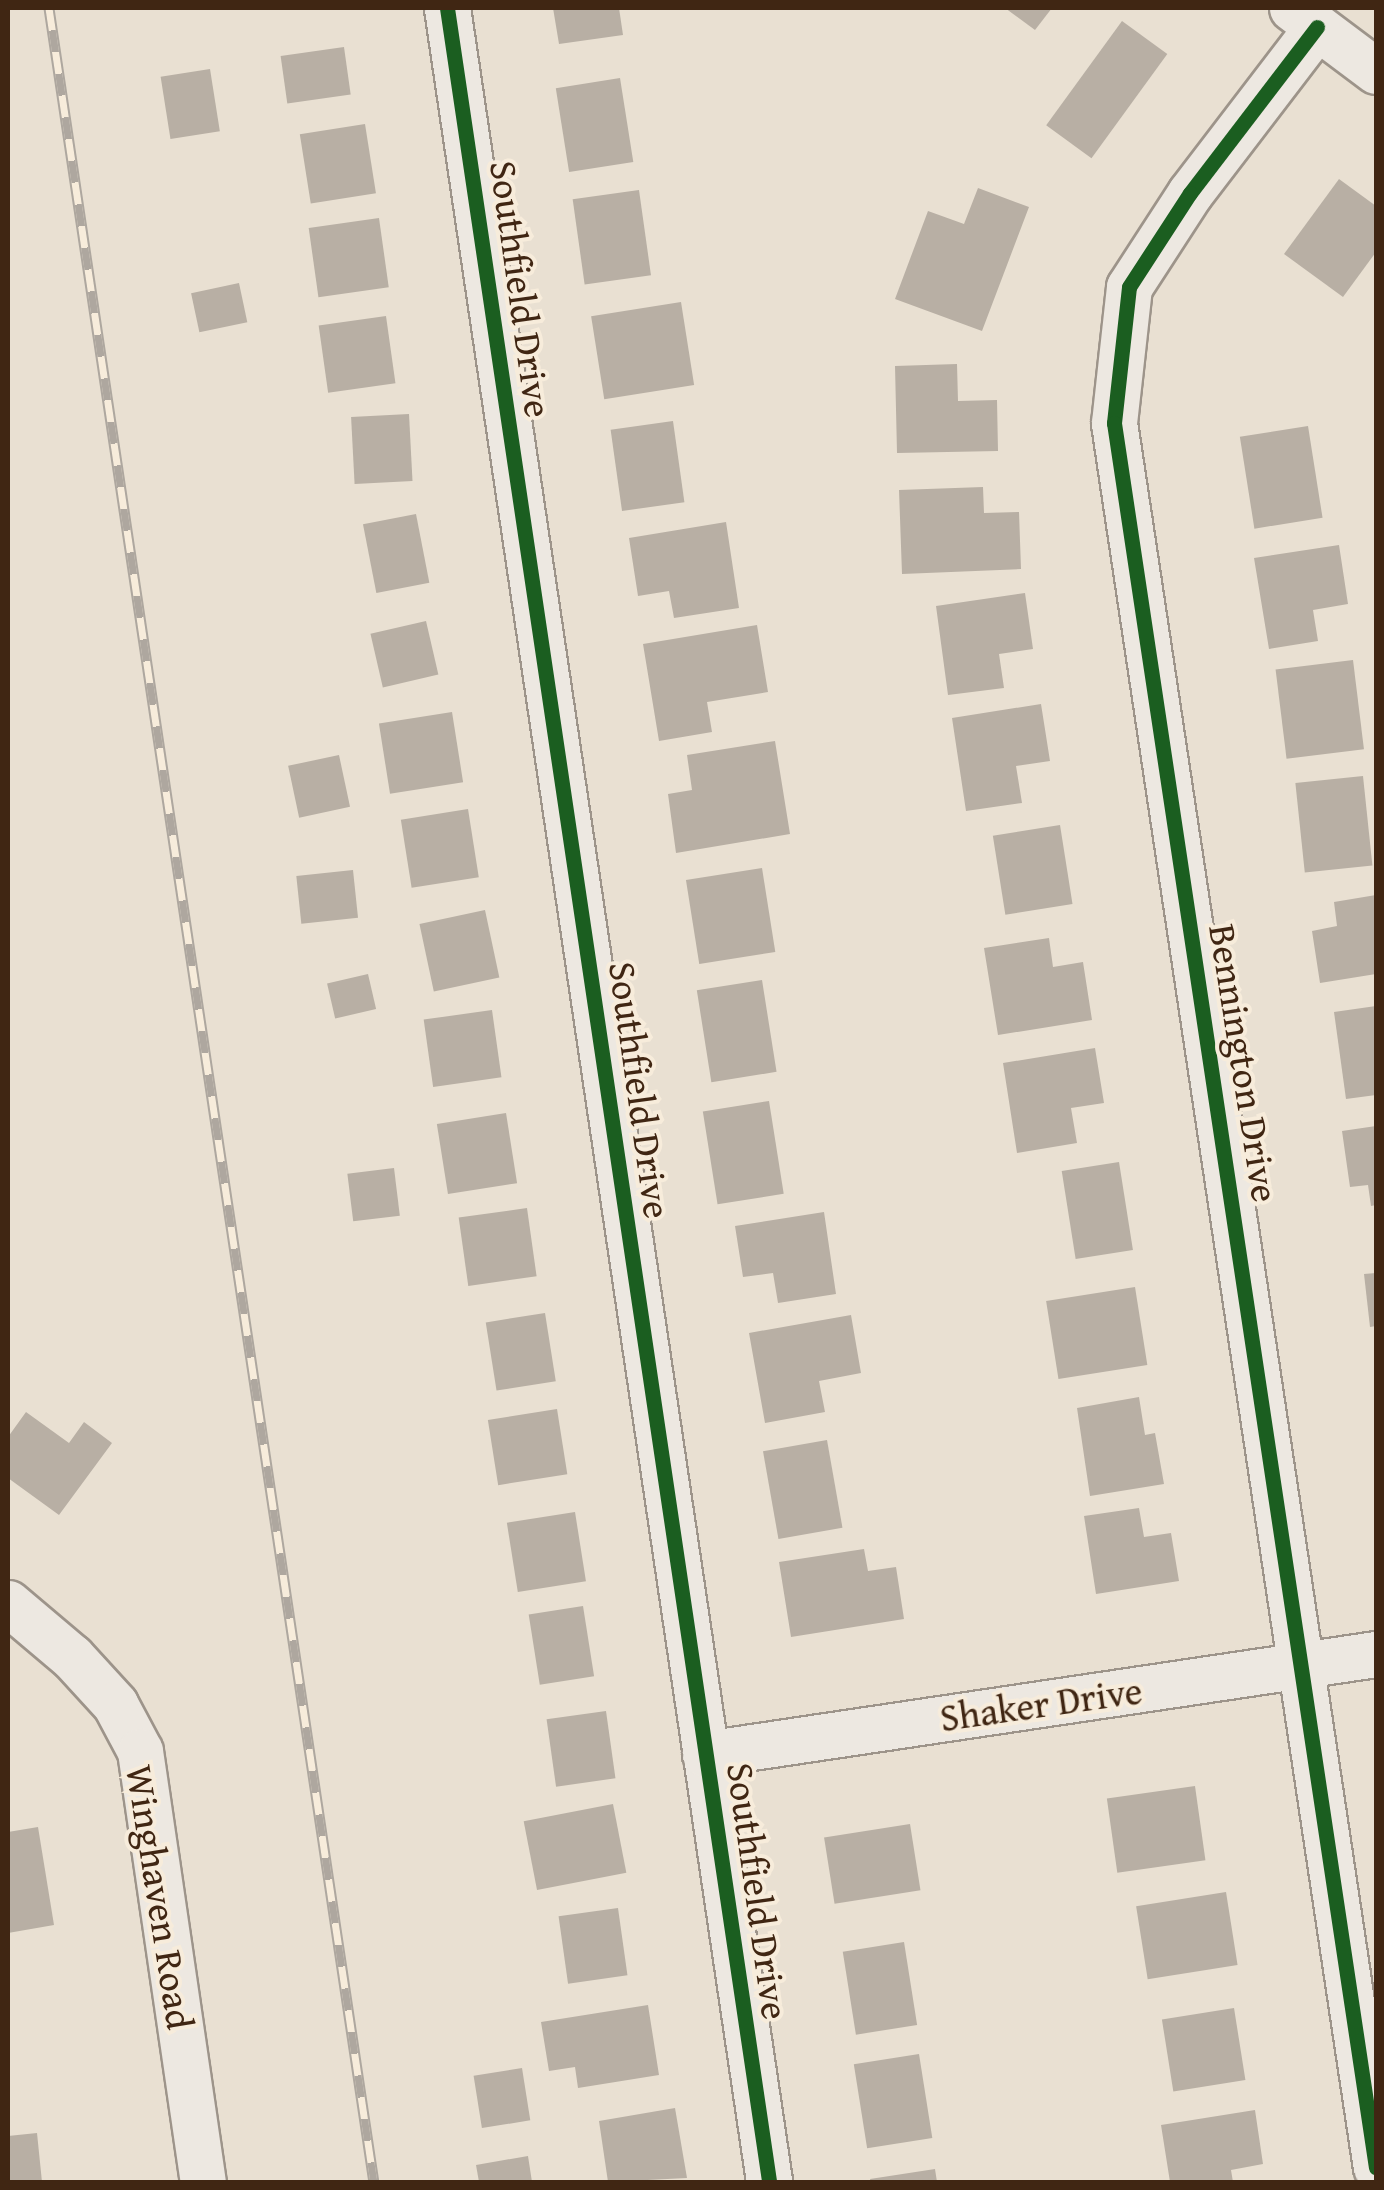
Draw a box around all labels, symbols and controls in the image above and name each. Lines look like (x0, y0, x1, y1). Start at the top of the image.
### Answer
street label: Southfield Drive (480, 158, 562, 420)
street label: Bennington Drive (1200, 921, 1288, 1205)
street label: Southfield Drive (599, 959, 681, 1221)
street label: Shaker Drive (937, 1667, 1145, 1741)
street label: Southfield Drive (717, 1760, 799, 2022)
street label: Winghaven Road (117, 1762, 203, 2032)

